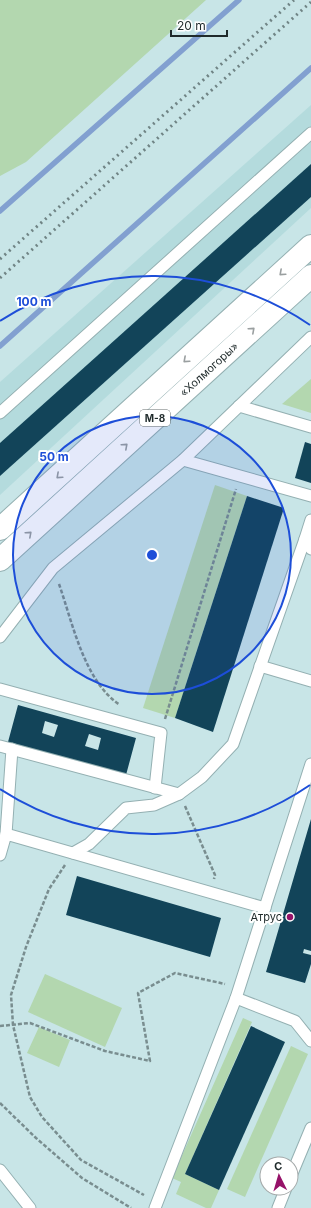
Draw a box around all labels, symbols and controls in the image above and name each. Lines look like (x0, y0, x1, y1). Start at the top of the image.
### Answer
scale bar (171, 12, 227, 38)
text: 20 m (177, 18, 206, 33)
one-way arrow (279, 268, 287, 275)
text: 100 m (16, 294, 52, 309)
one-way arrow (247, 327, 255, 335)
street label: «Холмогоры» (177, 339, 241, 399)
one-way arrow (183, 355, 191, 363)
road number: М-8 (140, 410, 170, 426)
one-way arrow (120, 443, 128, 451)
text: 50 m (39, 449, 69, 464)
one-way arrow (56, 471, 64, 479)
one-way arrow (24, 531, 32, 538)
centre of rings (145, 548, 159, 562)
place label: Атрус (251, 910, 282, 924)
marker: Атрус (285, 912, 295, 922)
north arrow (259, 1156, 299, 1196)
text: С (273, 1159, 283, 1173)

